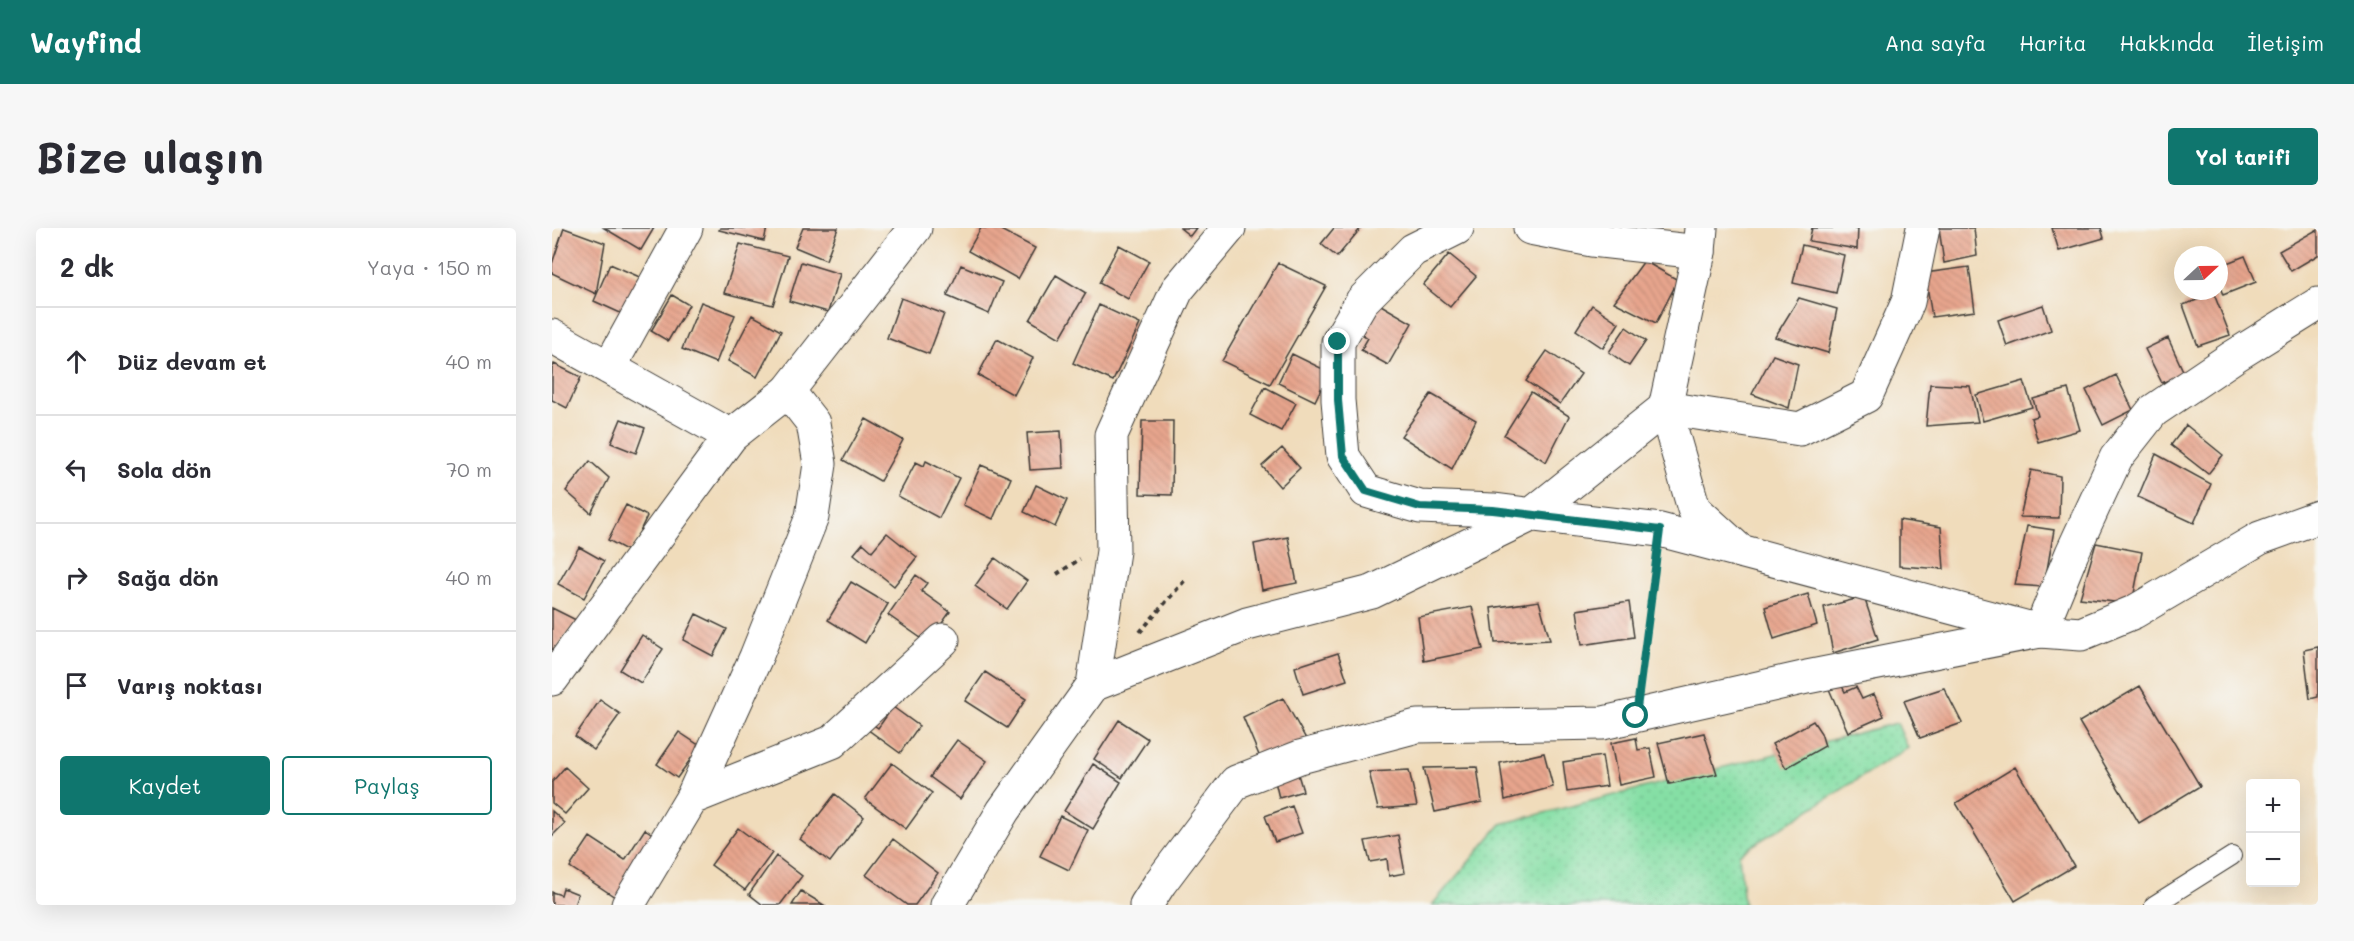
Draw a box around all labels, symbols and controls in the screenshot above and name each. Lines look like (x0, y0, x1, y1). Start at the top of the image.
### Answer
text: Wayfind (30, 24, 141, 60)
text: Ana sayfa (1885, 29, 1986, 56)
text: Harita (2019, 29, 2087, 56)
text: Hakkında (2120, 29, 2214, 56)
text: İletişim (2247, 29, 2324, 56)
button: Yol tarifi (2168, 128, 2318, 185)
text: Bize ulaşın (36, 129, 264, 184)
north arrow (2174, 246, 2228, 300)
text: 2 dk (60, 250, 114, 284)
text: Yaya · 150 m (367, 254, 492, 280)
route end (1324, 328, 1350, 354)
icon: ahead (60, 345, 93, 378)
text: Düz devam et (117, 347, 266, 376)
text: 40 m (446, 348, 492, 374)
icon: left (60, 453, 93, 486)
text: Sola dön (117, 455, 211, 484)
text: 70 m (446, 456, 492, 482)
icon: right (60, 561, 93, 594)
text: Sağa dön (117, 563, 219, 592)
text: 40 m (446, 564, 492, 590)
icon: arrive (60, 669, 93, 702)
text: Varış noktası (117, 671, 263, 700)
route start (1622, 702, 1648, 728)
button: Kaydet (60, 756, 270, 815)
button: Paylaş (282, 756, 492, 815)
map controls (2246, 779, 2300, 887)
button: + (2246, 779, 2300, 833)
button: − (2246, 833, 2300, 887)

